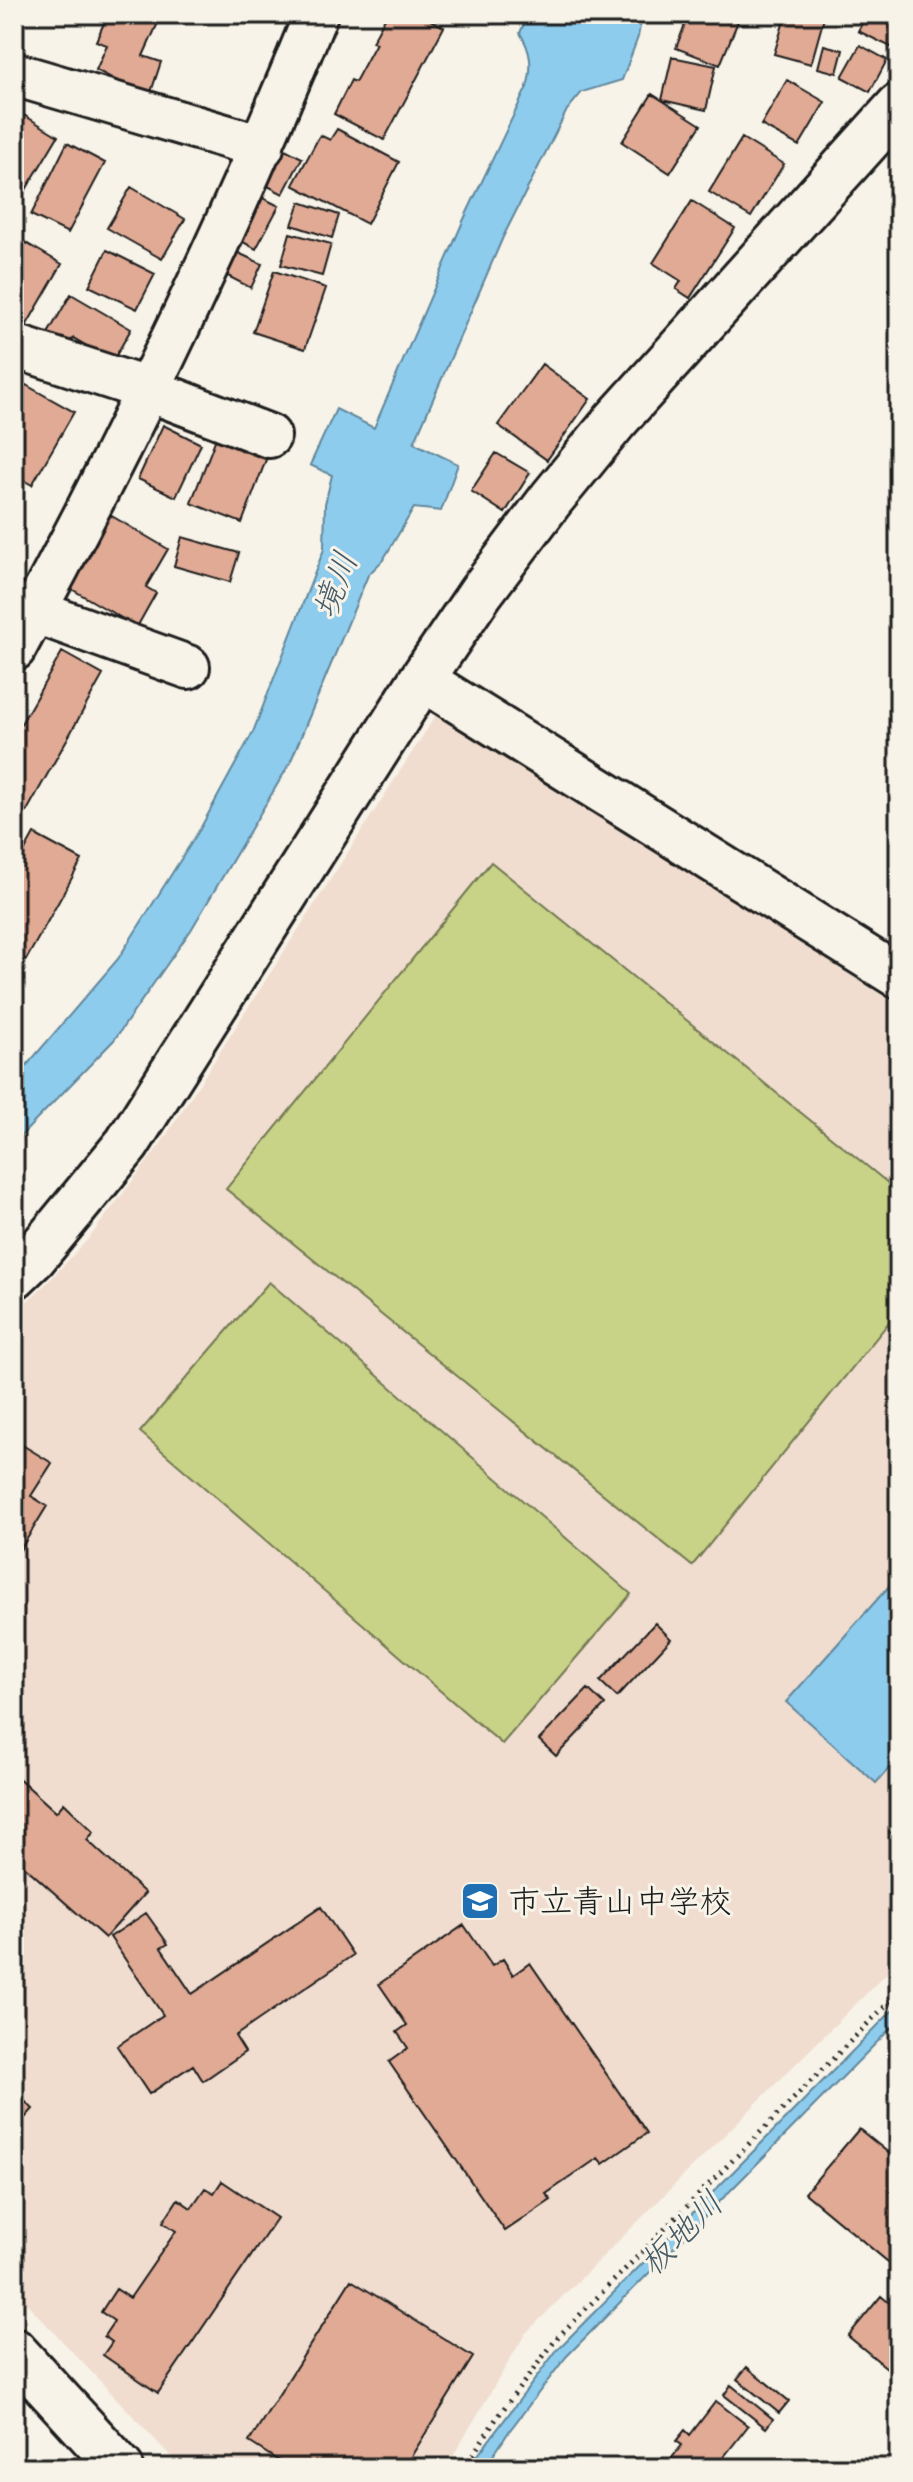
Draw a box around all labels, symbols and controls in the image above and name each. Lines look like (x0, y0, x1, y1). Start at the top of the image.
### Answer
water label: 境川 (303, 546, 367, 624)
school or university icon: 市立青山中学校 (459, 1880, 501, 1922)
place label: 市立青山中学校 (508, 1881, 732, 1922)
water label: 板地川 (630, 2182, 732, 2284)

